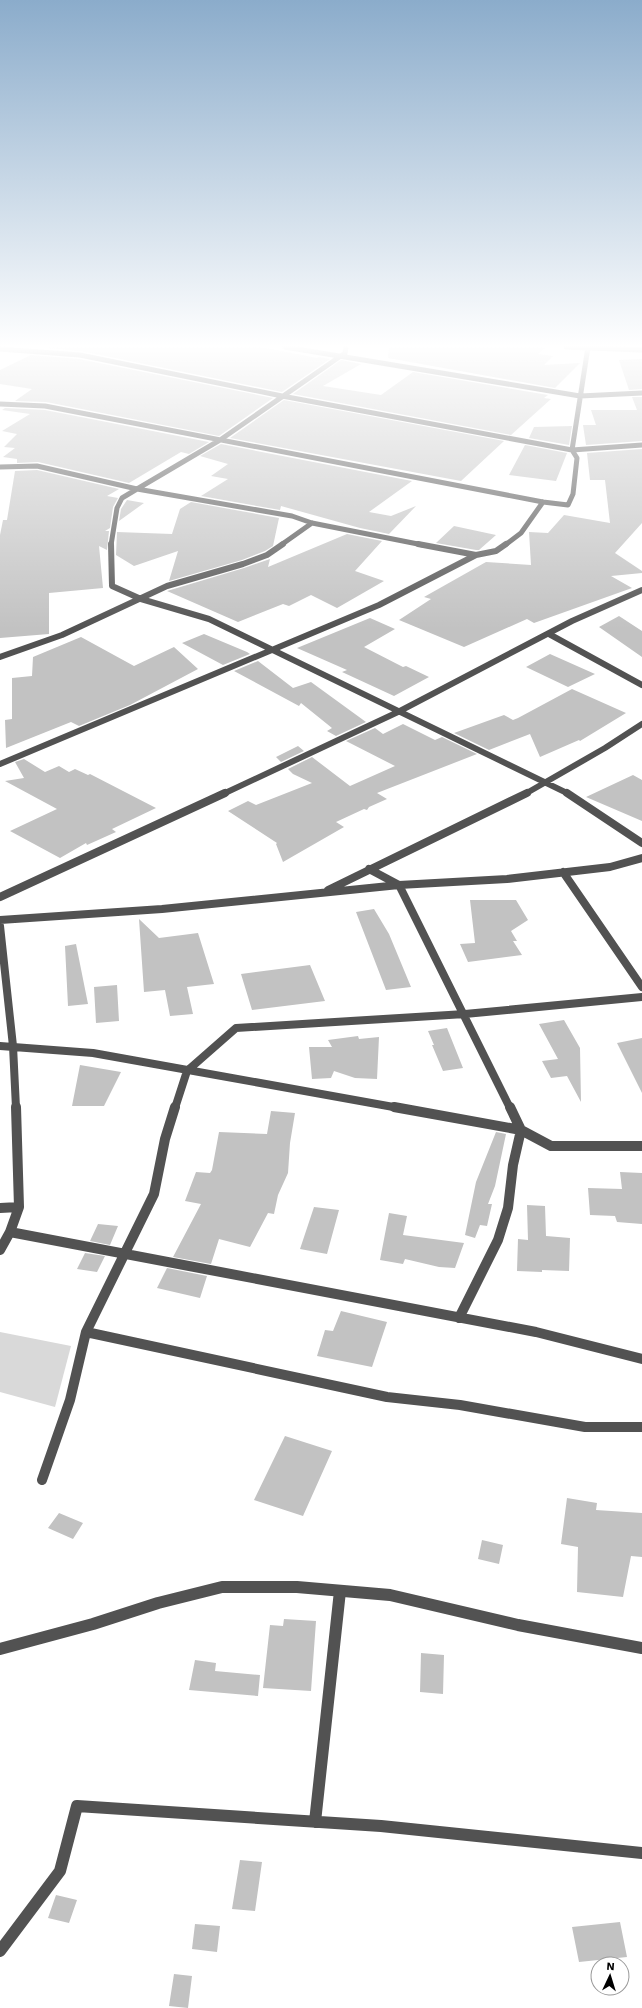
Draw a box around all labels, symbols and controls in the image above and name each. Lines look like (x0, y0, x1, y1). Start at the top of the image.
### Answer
north arrow (590, 1956, 630, 1996)
text: N (606, 1960, 615, 1973)

